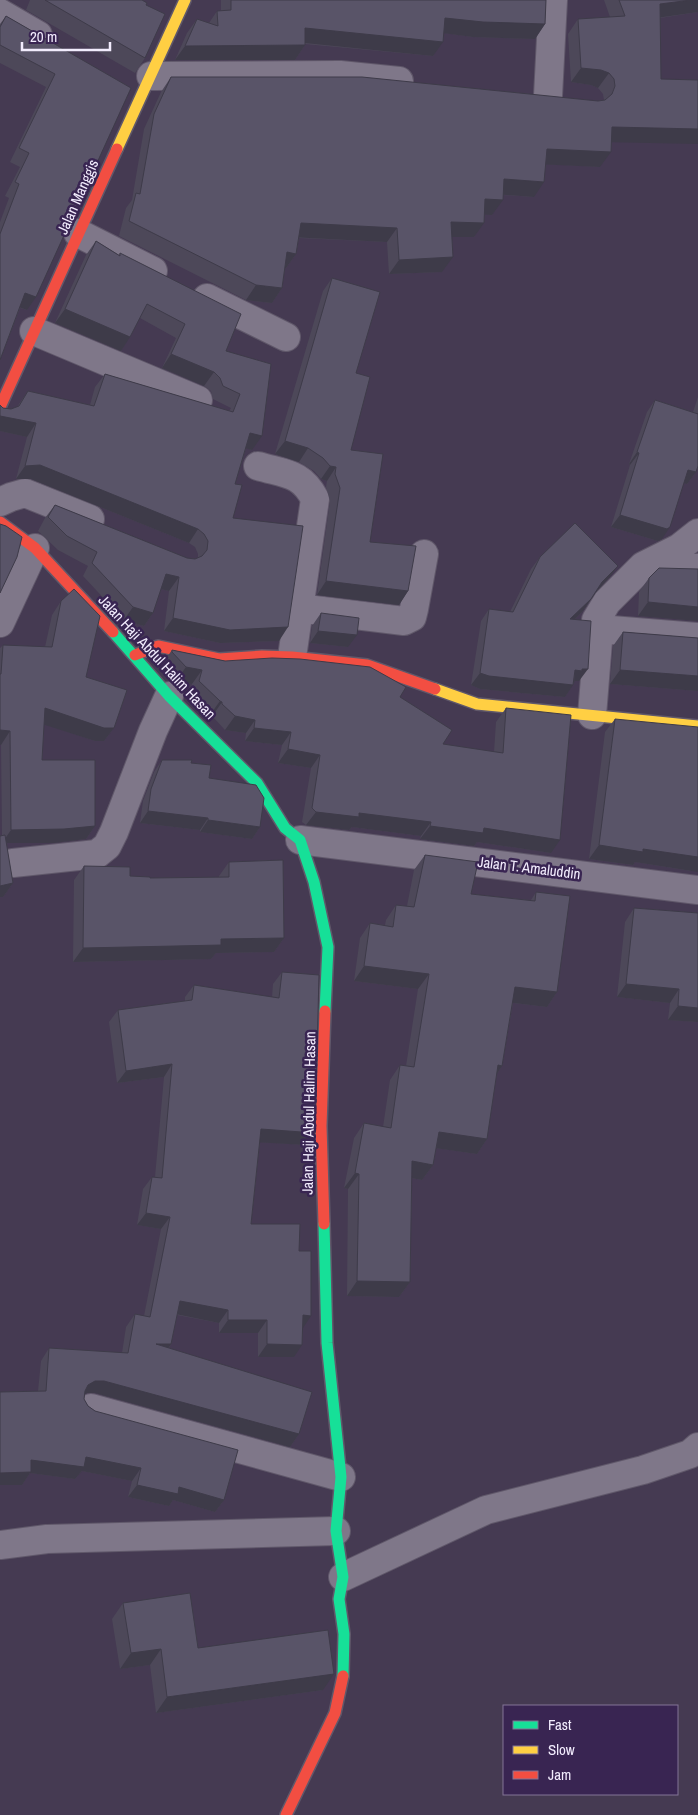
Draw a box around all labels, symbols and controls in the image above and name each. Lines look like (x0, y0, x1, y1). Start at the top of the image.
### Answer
scale bar (22, 20, 110, 52)
text: 20 m (30, 26, 57, 47)
street label: Jalan Manggis (52, 156, 103, 238)
street label: Jalan Haji Abdul Halim Hasan (94, 590, 221, 724)
street label: Jalan T. Amaluddin (476, 851, 582, 884)
street label: Jalan Haji Abdul Halim Hasan (297, 1031, 320, 1195)
legend (503, 1705, 678, 1795)
text: Fast (548, 1714, 572, 1735)
text: Slow (548, 1739, 575, 1760)
text: Jam (548, 1764, 571, 1785)

